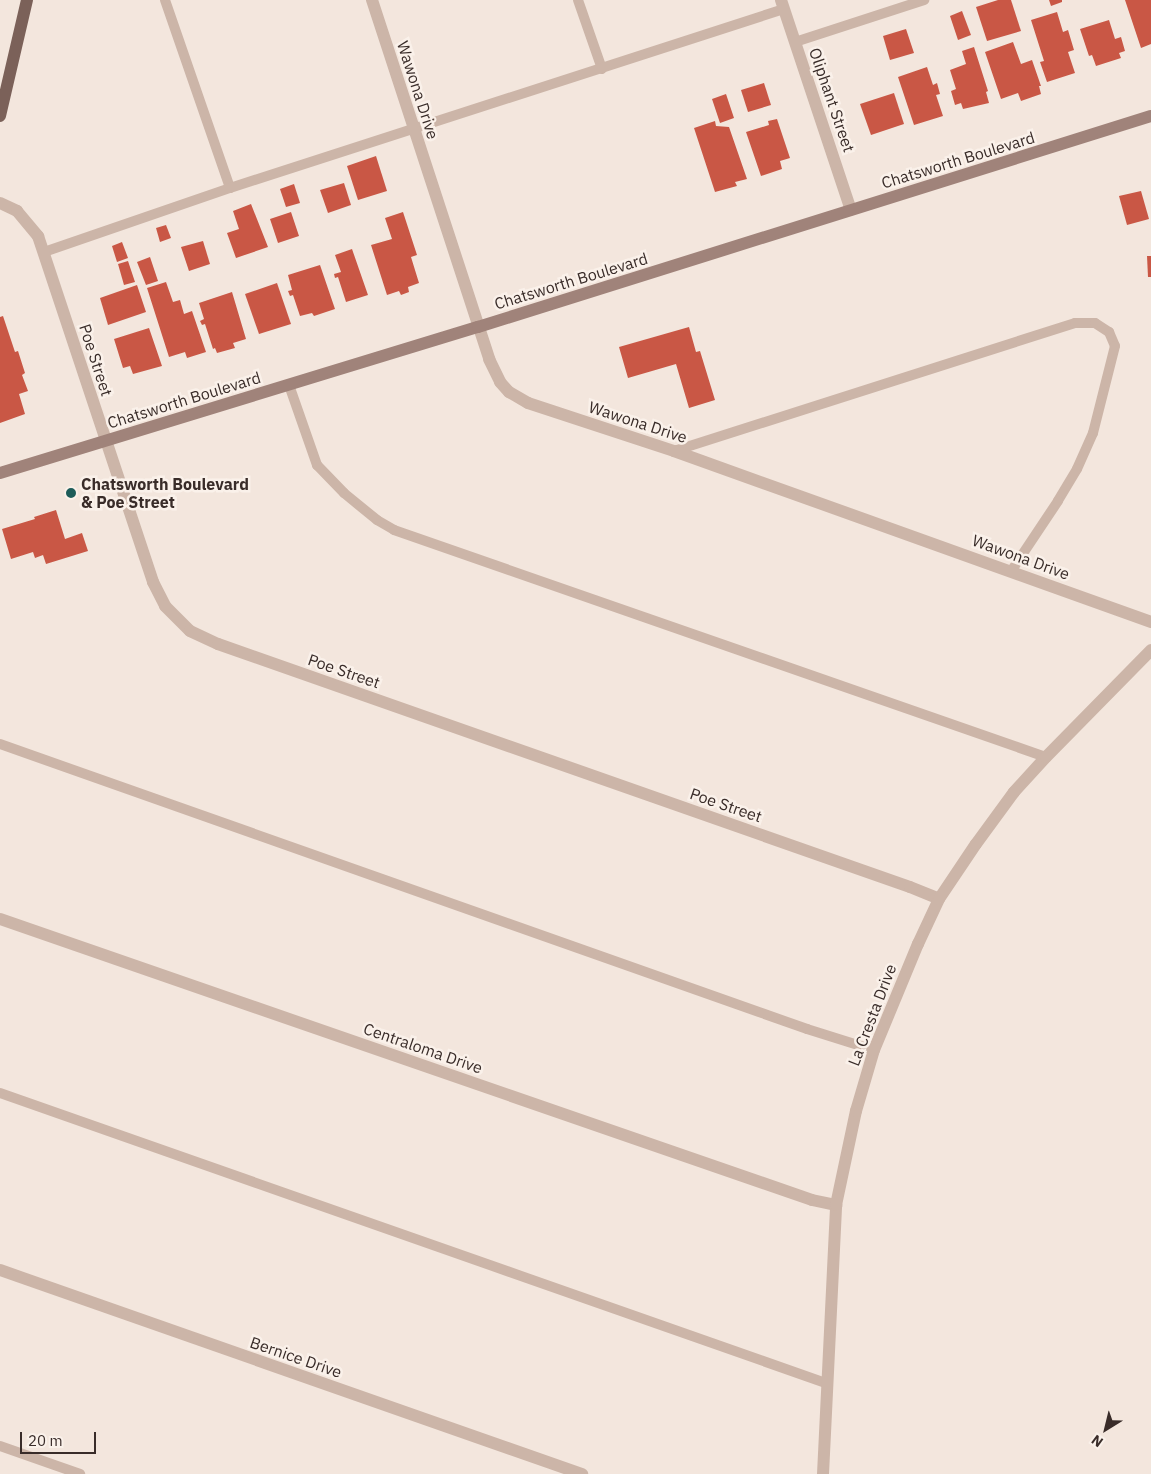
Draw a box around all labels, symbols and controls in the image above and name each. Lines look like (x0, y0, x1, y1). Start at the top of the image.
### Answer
street label: Wawona Drive (393, 38, 443, 142)
street label: Oliphant Street (805, 45, 859, 155)
street label: Chatsworth Boulevard (879, 128, 1037, 192)
street label: Chatsworth Boulevard (492, 249, 650, 313)
street label: Poe Street (75, 321, 117, 399)
street label: Chatsworth Boulevard (105, 368, 263, 432)
street label: Wawona Drive (586, 397, 690, 447)
place label: Chatsworth Boulevard & Poe Street (81, 474, 249, 512)
marker: Chatsworth Boulevard & Poe Street (65, 487, 77, 499)
street label: Wawona Drive (970, 530, 1072, 584)
street label: Poe Street (306, 650, 382, 692)
street label: Poe Street (688, 784, 764, 826)
street label: La Cresta Drive (844, 961, 900, 1069)
street label: Centraloma Drive (361, 1019, 485, 1077)
street label: Bernice Drive (248, 1332, 344, 1382)
north arrow (1081, 1404, 1131, 1454)
scale bar (22, 1422, 99, 1454)
text: 20 m (28, 1431, 63, 1450)
text: N (1088, 1431, 1107, 1451)

